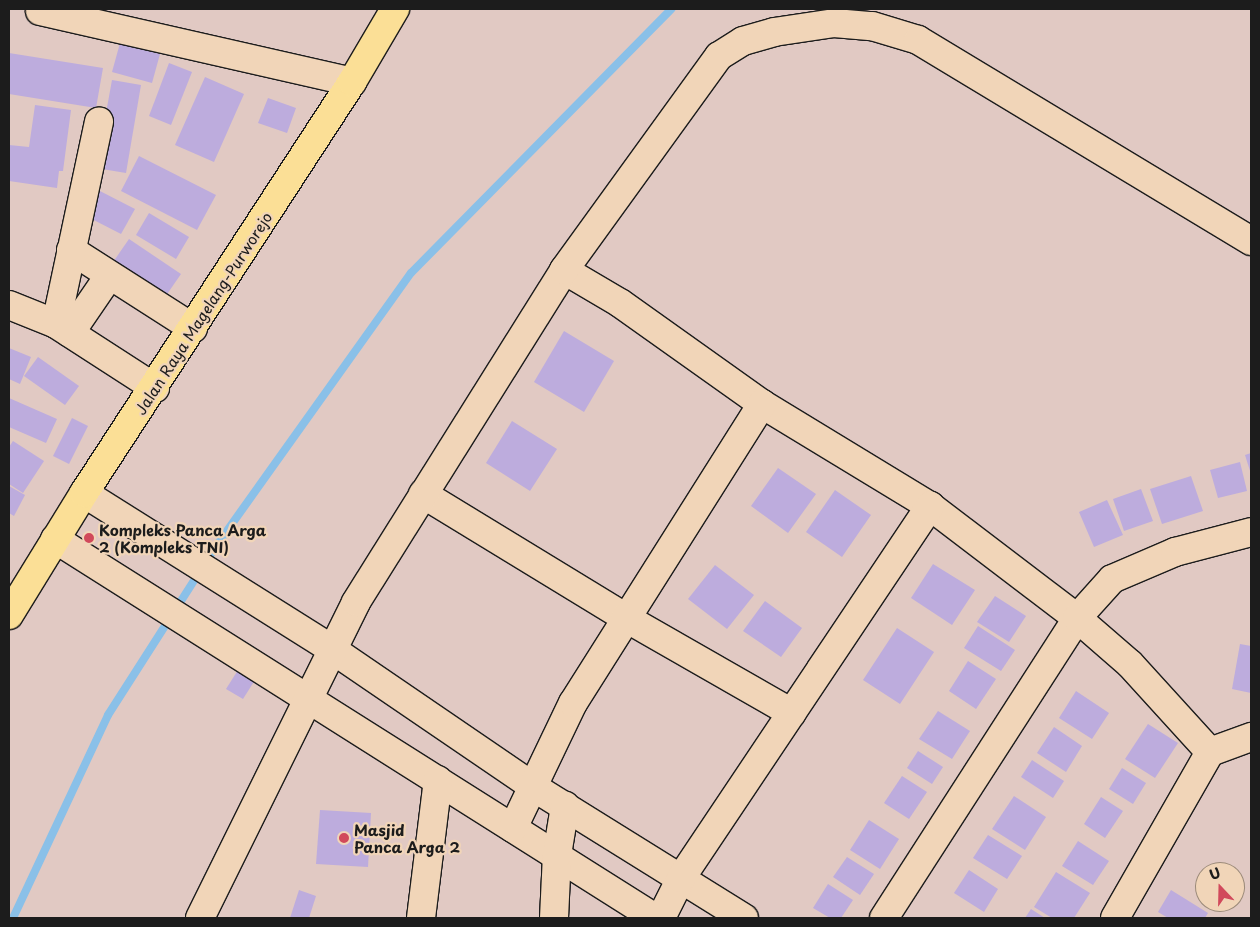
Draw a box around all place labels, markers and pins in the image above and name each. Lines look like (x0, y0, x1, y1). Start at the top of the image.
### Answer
place label: Kompleks Panca Arga 2 (Kompleks TNI) (99, 520, 268, 555)
marker: Kompleks Panca Arga 2 (Kompleks TNI) (83, 532, 95, 544)
place label: Masjid Panca Arga 2 (354, 820, 461, 855)
marker: Masjid Panca Arga 2 (338, 832, 350, 844)

